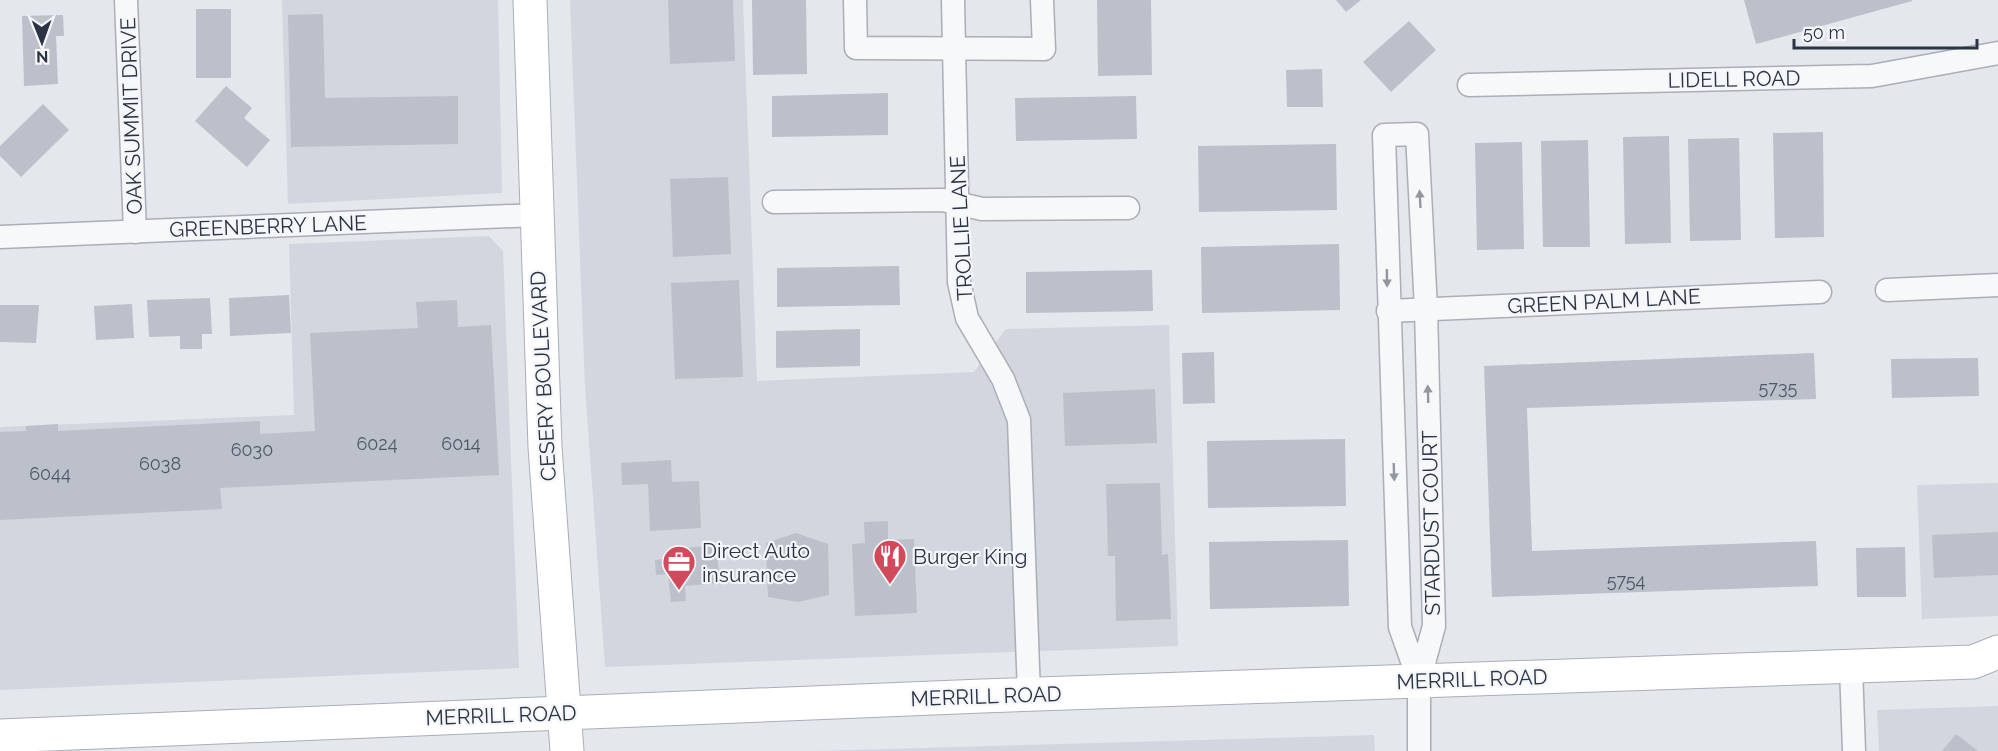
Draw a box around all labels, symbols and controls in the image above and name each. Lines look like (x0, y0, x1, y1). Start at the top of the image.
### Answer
north arrow (12, 12, 72, 72)
scale bar (1794, 12, 1977, 50)
street label: OAK SUMMIT DRIVE (115, 17, 147, 215)
text: 50 m (1803, 22, 1845, 43)
text: N (36, 47, 49, 66)
street label: LIDELL ROAD (1667, 65, 1801, 93)
street label: TROLLIE LANE (945, 155, 977, 301)
one-way arrow (1415, 190, 1425, 209)
street label: GREENBERRY LANE (169, 210, 367, 242)
one-way arrow (1383, 268, 1392, 287)
street label: CESERY BOULEVARD (525, 270, 561, 482)
street label: GREEN PALM LANE (1507, 283, 1701, 319)
house number: 5735 (1759, 377, 1798, 398)
one-way arrow (1423, 384, 1433, 403)
street label: STARDUST COURT (1417, 430, 1445, 616)
house number: 6024 (356, 433, 398, 454)
house number: 6014 (441, 433, 481, 454)
house number: 6030 (231, 439, 273, 460)
house number: 6038 (139, 453, 181, 474)
house number: 6044 (29, 463, 71, 484)
one-way arrow (1390, 463, 1399, 482)
place label: Direct Auto insurance (702, 538, 810, 587)
restaurant icon: Burger King (872, 538, 908, 585)
office icon: Direct Auto insurance (661, 544, 697, 591)
place label: Burger King (913, 544, 1027, 569)
house number: 5754 (1607, 570, 1646, 591)
street label: MERRILL ROAD (1396, 664, 1548, 694)
street label: MERRILL ROAD (910, 681, 1062, 711)
street label: MERRILL ROAD (425, 700, 577, 730)

